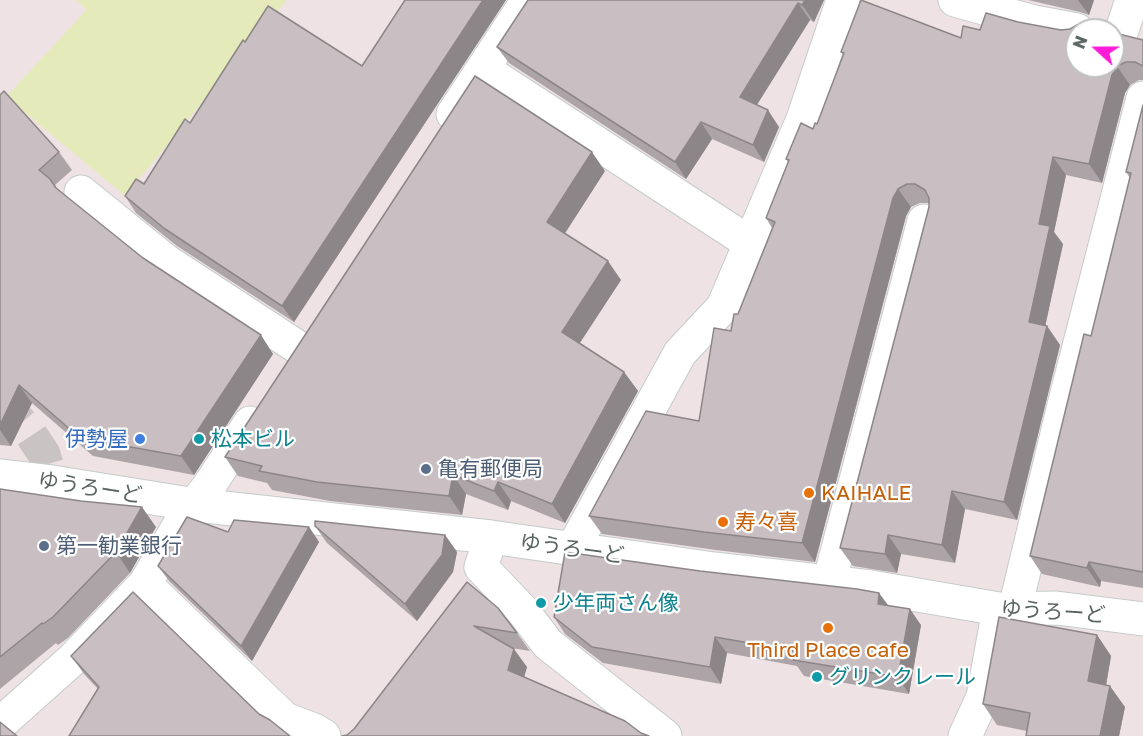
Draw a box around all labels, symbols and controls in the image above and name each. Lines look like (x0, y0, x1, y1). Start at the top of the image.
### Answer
north arrow (1065, 18, 1125, 78)
text: N (1069, 33, 1092, 52)
place label: 伊勢屋 (65, 426, 128, 452)
place label: 松本ビル (211, 426, 295, 452)
marker: 伊勢屋 (133, 432, 147, 446)
marker: 松本ビル (192, 432, 206, 446)
place label: 亀有郵便局 (438, 456, 543, 482)
marker: 亀有郵便局 (419, 462, 433, 476)
street label: ゆうろーど (36, 467, 144, 509)
place label: KAIHALE (821, 480, 911, 506)
marker: KAIHALE (802, 486, 816, 500)
place label: 寿々喜 (735, 509, 798, 535)
marker: 寿々喜 (716, 515, 730, 529)
street label: ゆうろーど (518, 529, 626, 569)
place label: 第一勧業銀行 (56, 533, 182, 559)
marker: 第一勧業銀行 (37, 539, 51, 553)
place label: 少年両さん像 (553, 590, 679, 616)
marker: 少年両さん像 (534, 596, 548, 610)
street label: ゆうろーど (1000, 596, 1106, 628)
marker: Third Place cafe (821, 621, 835, 635)
place label: Third Place cafe (747, 637, 909, 663)
place label: グリンクレール (829, 664, 976, 690)
marker: グリンクレール (810, 670, 824, 684)

